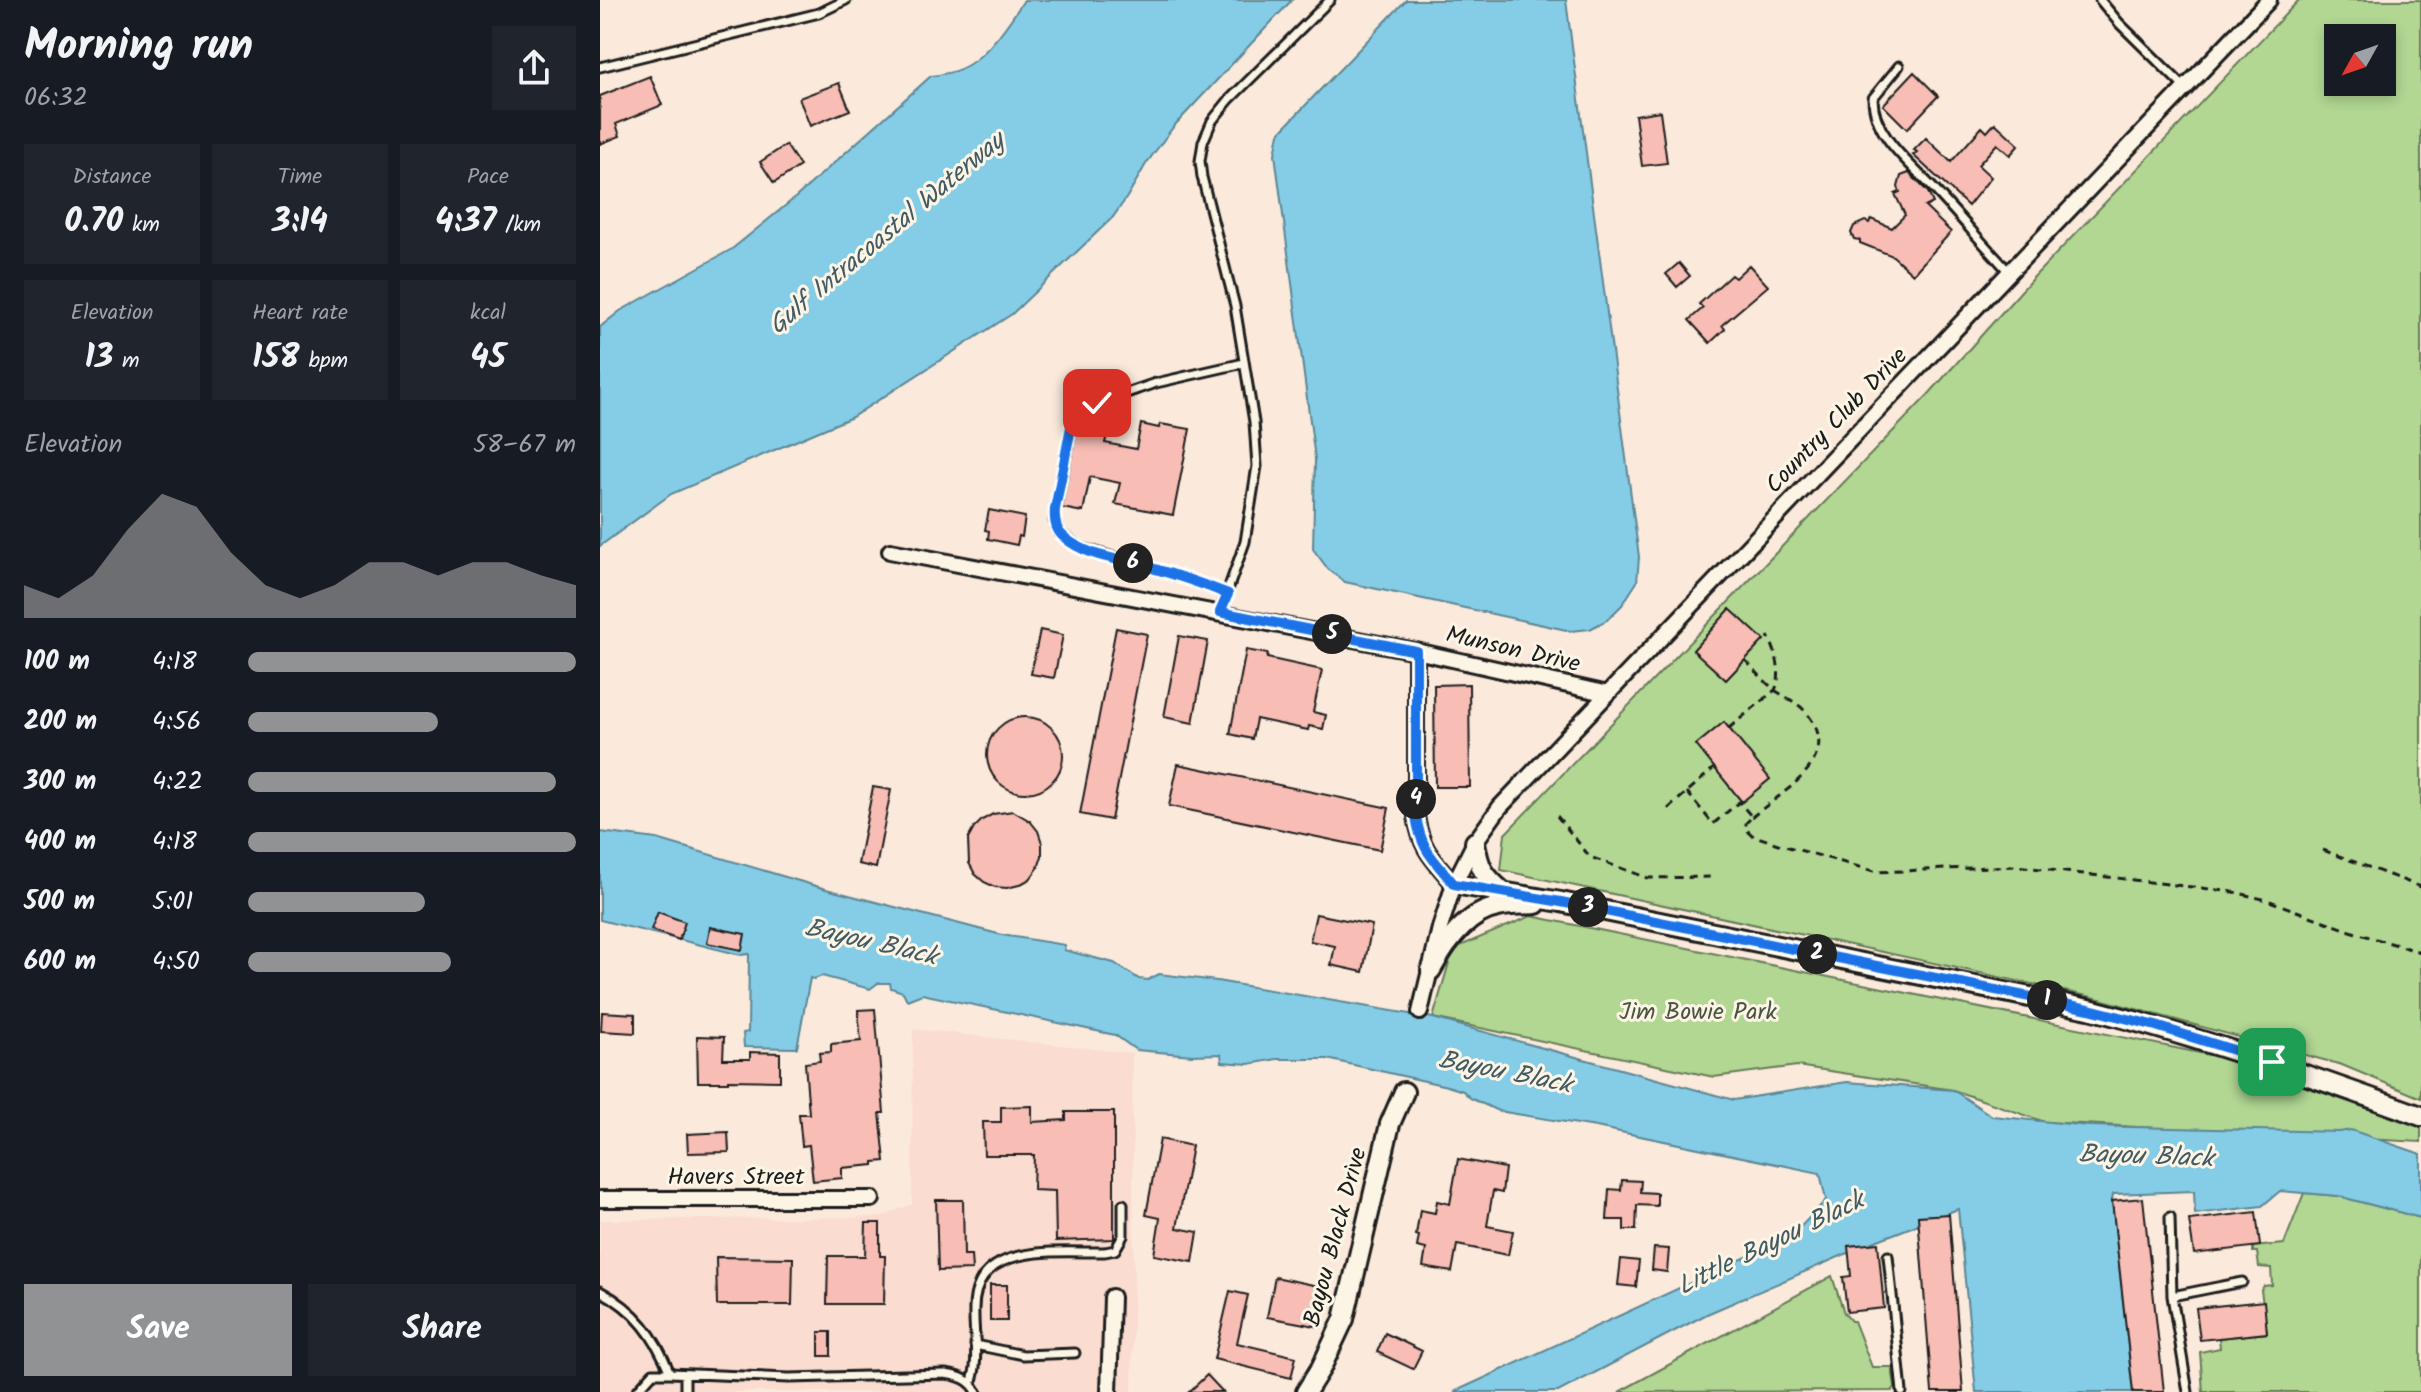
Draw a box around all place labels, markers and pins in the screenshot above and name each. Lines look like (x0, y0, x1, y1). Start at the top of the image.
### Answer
pin (1063, 369, 1131, 437)
pin: 6 (1113, 543, 1153, 583)
pin: 5 (1312, 614, 1352, 654)
pin: 4 (1396, 779, 1436, 819)
pin: 3 (1568, 887, 1608, 927)
pin: 2 (1797, 934, 1837, 974)
pin: 1 (2027, 980, 2067, 1020)
pin (2238, 1028, 2306, 1096)

